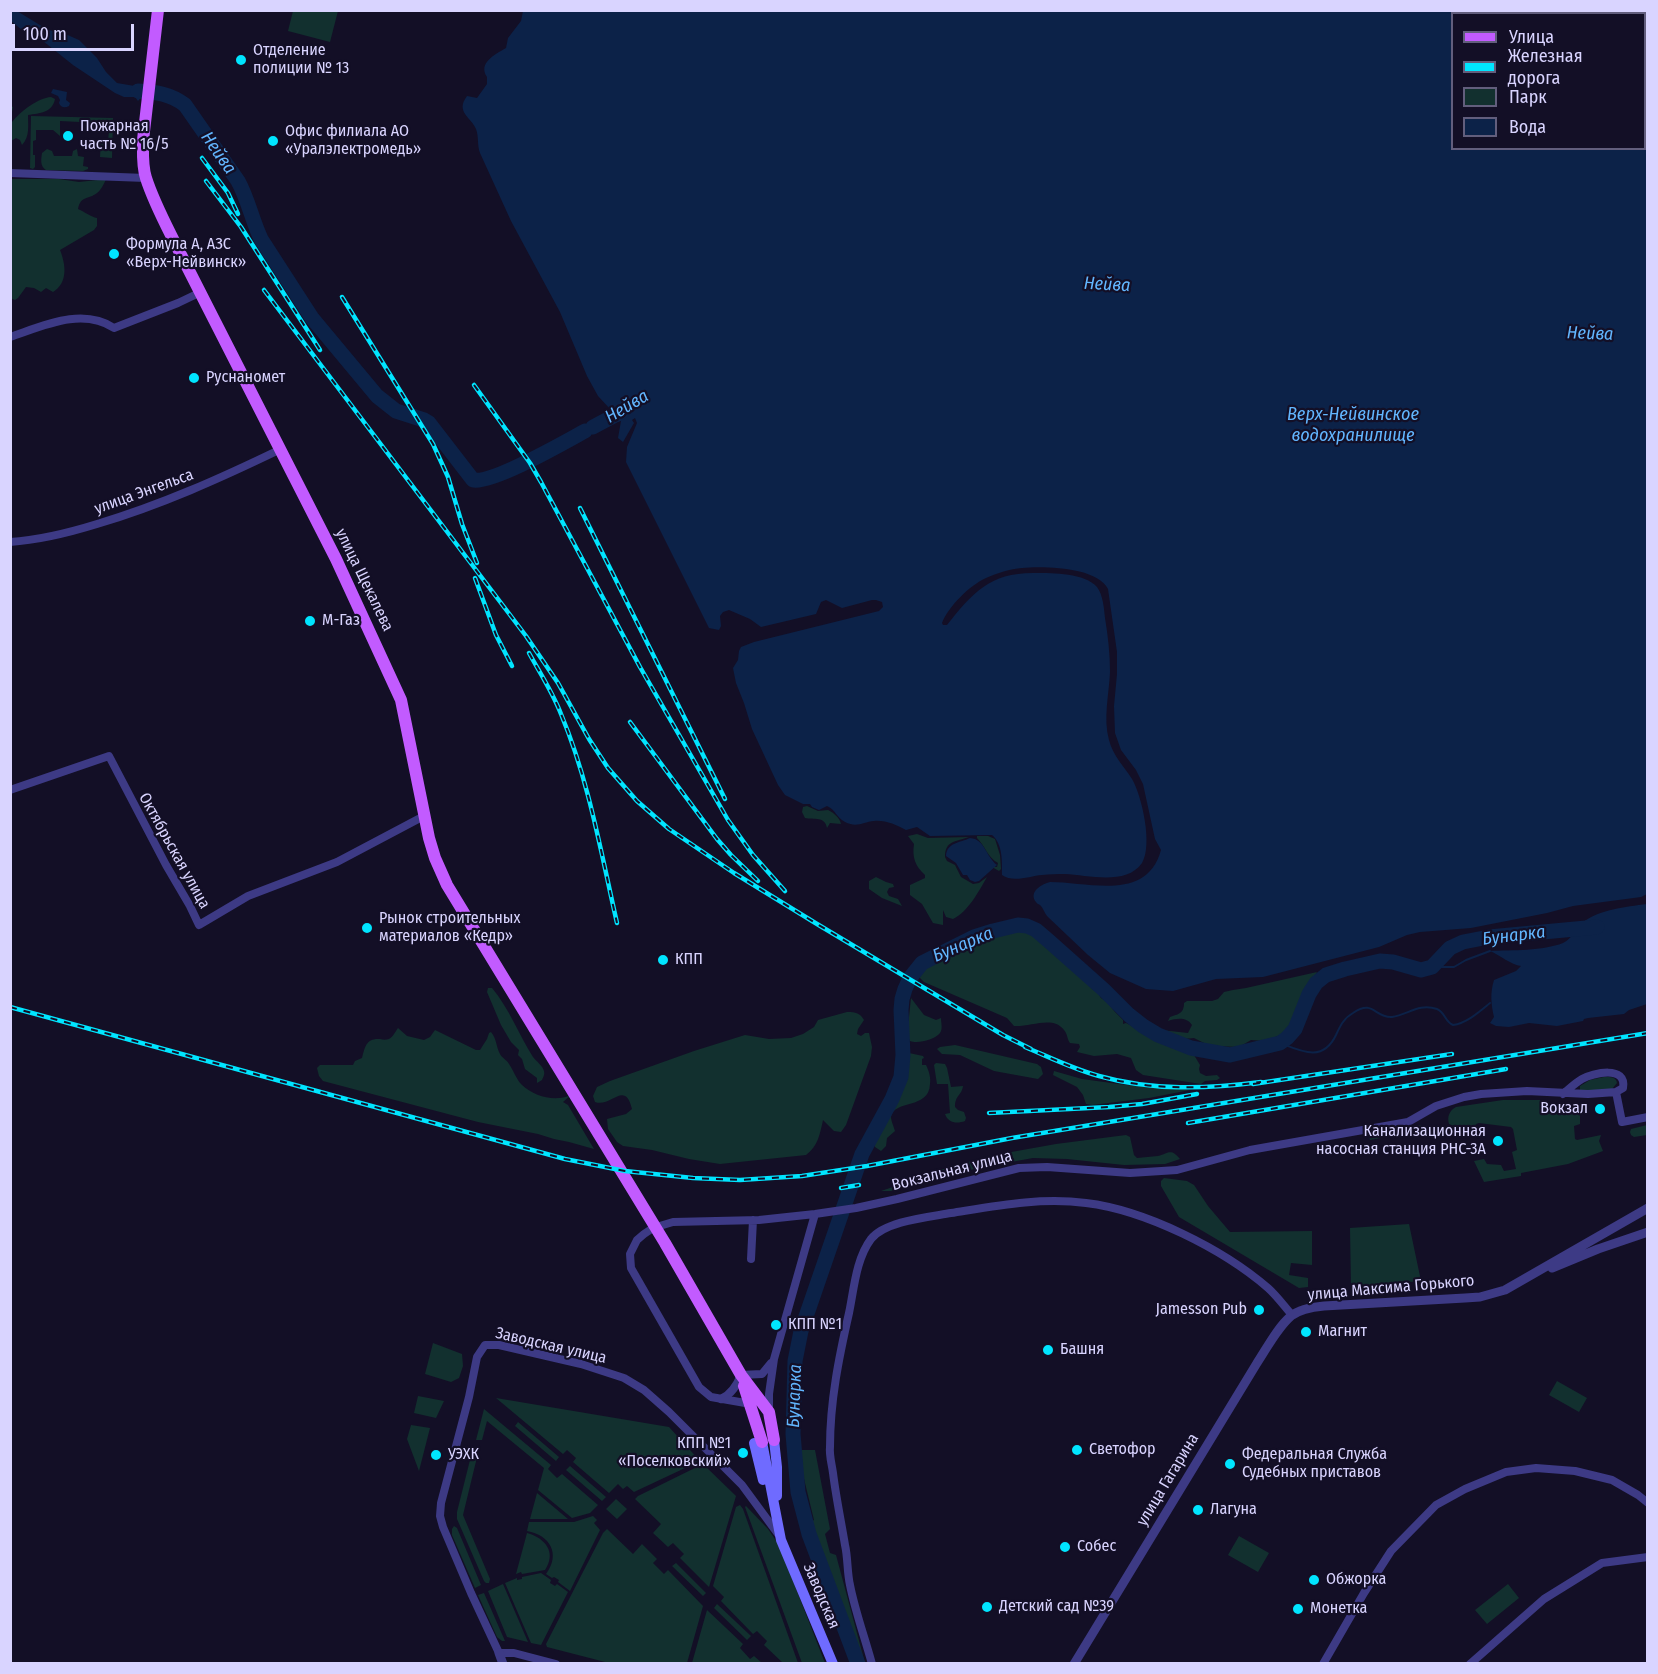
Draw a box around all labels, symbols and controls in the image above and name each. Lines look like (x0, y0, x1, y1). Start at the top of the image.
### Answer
scale bar (15, 12, 136, 50)
legend (1451, 12, 1646, 150)
text: 100 m (23, 23, 67, 45)
text: Улица (1509, 26, 1554, 48)
place label: Отделение полиции № 13 (253, 41, 349, 79)
text: Железная дорога (1508, 45, 1583, 89)
marker: Отделение полиции № 13 (234, 53, 248, 67)
text: Парк (1509, 86, 1547, 108)
text: Вода (1509, 116, 1546, 138)
place label: Пожарная часть № 16/5 (80, 117, 168, 155)
place label: Офис филиала АО «Уралэлектромедь» (285, 122, 421, 160)
water label: Нейва (196, 128, 240, 178)
marker: Пожарная часть № 16/5 (61, 129, 75, 143)
marker: Офис филиала АО «Уралэлектромедь» (266, 134, 280, 148)
place label: Формула А, АЗС «Верх-Нейвинск» (126, 235, 246, 273)
marker: Формула А, АЗС «Верх-Нейвинск» (107, 247, 121, 261)
water label: Нейва (1083, 273, 1131, 297)
water label: Нейва (1566, 322, 1614, 346)
place label: Руснаномет (206, 368, 285, 388)
marker: Руснаномет (187, 371, 201, 385)
water label: Нейва (601, 386, 653, 428)
water label: Верх-Нейвинское водохранилище (1287, 404, 1419, 446)
street label: улица Энгельса (92, 465, 196, 519)
street label: улица Щекалева (331, 525, 397, 635)
place label: М-Газ (322, 611, 360, 631)
marker: М-Газ (303, 614, 317, 628)
street label: Октябрьская улица (134, 790, 214, 912)
place label: Рынок строительных материалов «Кедр» (379, 909, 520, 947)
marker: Рынок строительных материалов «Кедр» (360, 921, 374, 935)
water label: Бунарка (1481, 921, 1547, 951)
water label: Бунарка (930, 923, 996, 967)
place label: КПП (675, 950, 703, 970)
marker: КПП (656, 953, 670, 967)
place label: Вокзал (1540, 1099, 1588, 1119)
marker: Вокзал (1593, 1102, 1607, 1116)
place label: Канализационная насосная станция РНС-3А (1316, 1122, 1486, 1160)
marker: Канализационная насосная станция РНС-3А (1491, 1134, 1505, 1148)
street label: Вокзальная улица (890, 1147, 1014, 1195)
street label: улица Максима Горького (1307, 1271, 1475, 1305)
place label: Jamesson Pub (1156, 1300, 1247, 1320)
marker: Jamesson Pub (1252, 1303, 1266, 1317)
place label: КПП №1 (788, 1315, 842, 1335)
marker: КПП №1 (769, 1318, 783, 1332)
place label: Магнит (1318, 1322, 1367, 1342)
street label: Заводская улица (494, 1324, 608, 1368)
marker: Магнит (1299, 1325, 1313, 1339)
place label: Башня (1060, 1340, 1104, 1360)
marker: Башня (1041, 1343, 1055, 1357)
water label: Бунарка (783, 1364, 807, 1428)
street label: улица Гагарина (1133, 1430, 1203, 1530)
place label: КПП №1 «Поселковский» (618, 1434, 731, 1472)
place label: Светофор (1089, 1440, 1156, 1460)
marker: Светофор (1070, 1443, 1084, 1457)
place label: УЭХК (448, 1445, 479, 1465)
place label: Федеральная Служба Судебных приставов (1242, 1445, 1387, 1483)
marker: КПП №1 «Поселковский» (736, 1446, 750, 1460)
marker: УЭХК (429, 1448, 443, 1462)
marker: Федеральная Служба Судебных приставов (1223, 1457, 1237, 1471)
place label: Лагуна (1210, 1500, 1257, 1520)
marker: Лагуна (1191, 1503, 1205, 1517)
place label: Собес (1077, 1537, 1116, 1557)
marker: Собес (1058, 1540, 1072, 1554)
street label: Заводская (799, 1560, 843, 1632)
place label: Обжорка (1326, 1570, 1386, 1590)
marker: Обжорка (1307, 1573, 1321, 1587)
place label: Детский сад №39 (999, 1597, 1114, 1617)
place label: Монетка (1310, 1599, 1367, 1619)
marker: Детский сад №39 (980, 1600, 994, 1614)
marker: Монетка (1291, 1602, 1305, 1616)

